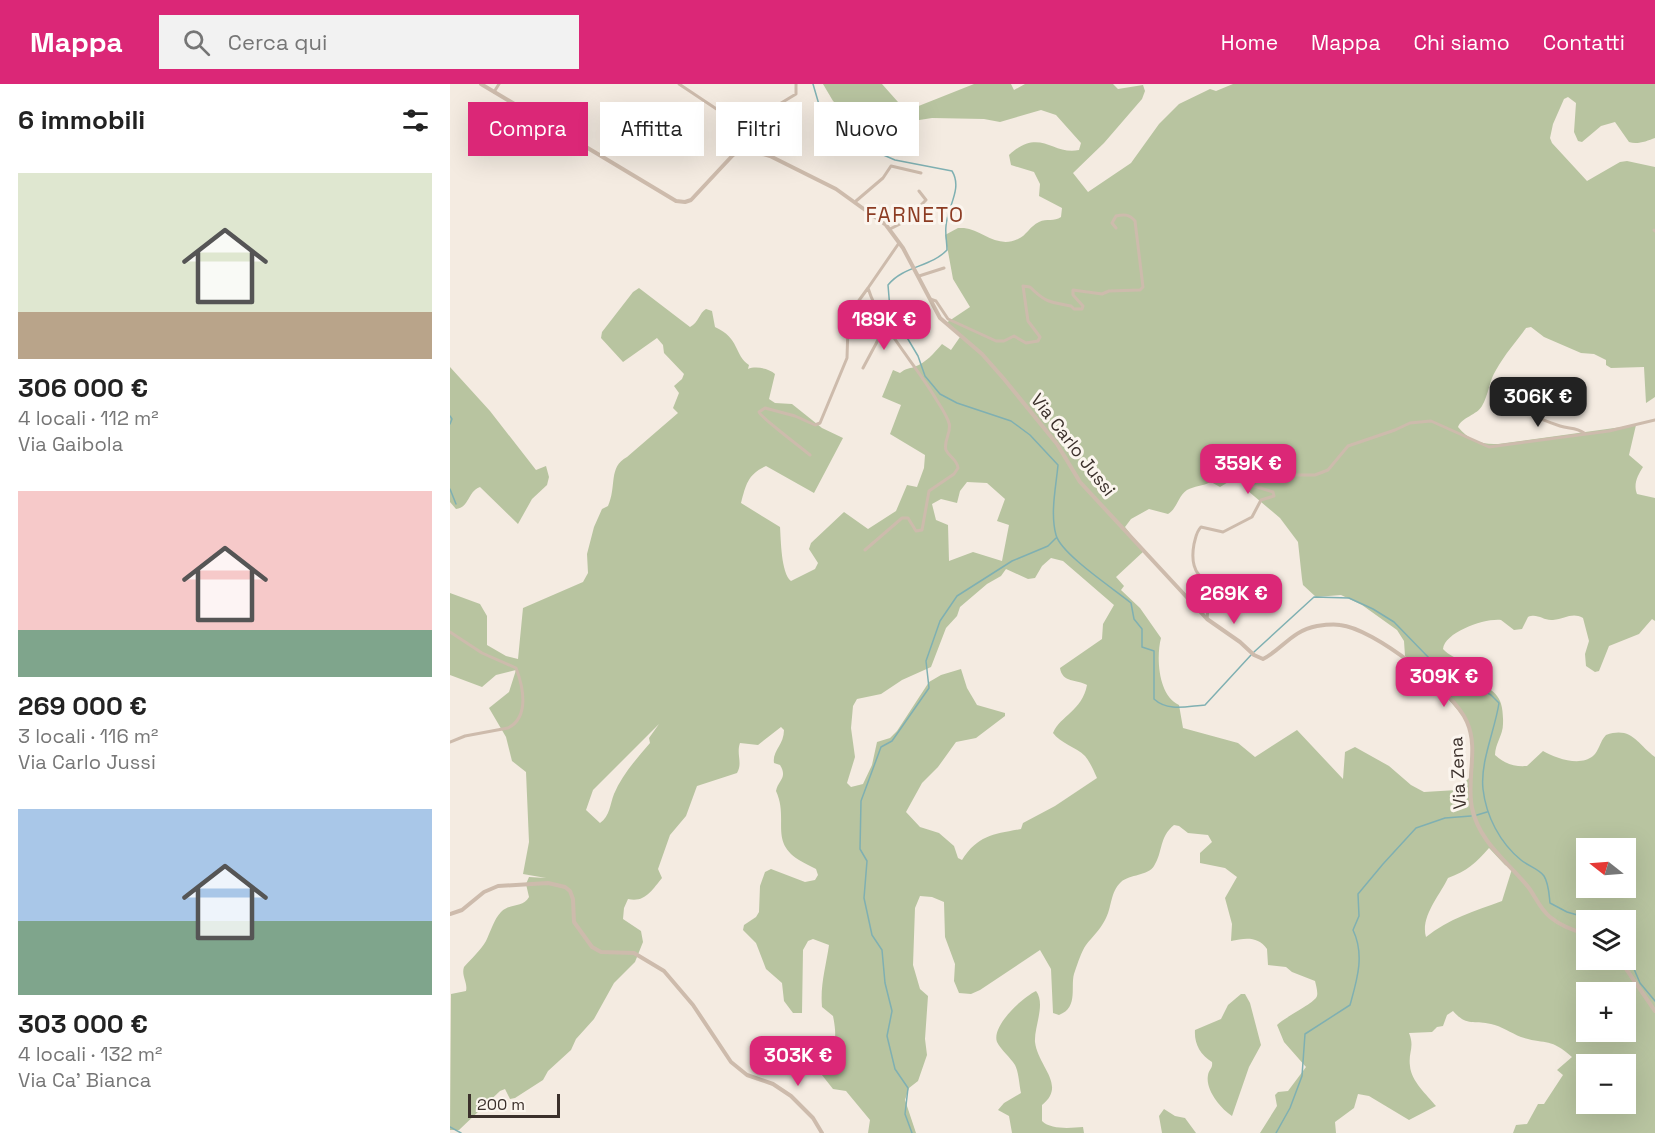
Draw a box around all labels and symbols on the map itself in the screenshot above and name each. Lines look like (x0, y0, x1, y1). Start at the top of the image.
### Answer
district label: FARNETO (866, 201, 964, 228)
pin: 189K € (835, 300, 933, 351)
pin: 306K € (1489, 377, 1587, 428)
street label: Via Carlo Jussi (1026, 389, 1121, 501)
pin: 359K € (1199, 444, 1297, 495)
pin: 269K € (1185, 574, 1283, 625)
pin: 309K € (1395, 657, 1493, 708)
street label: Via Zena (1444, 736, 1471, 810)
north arrow (1576, 838, 1636, 898)
pin: 303K € (749, 1036, 847, 1087)
scale bar (468, 1091, 560, 1118)

